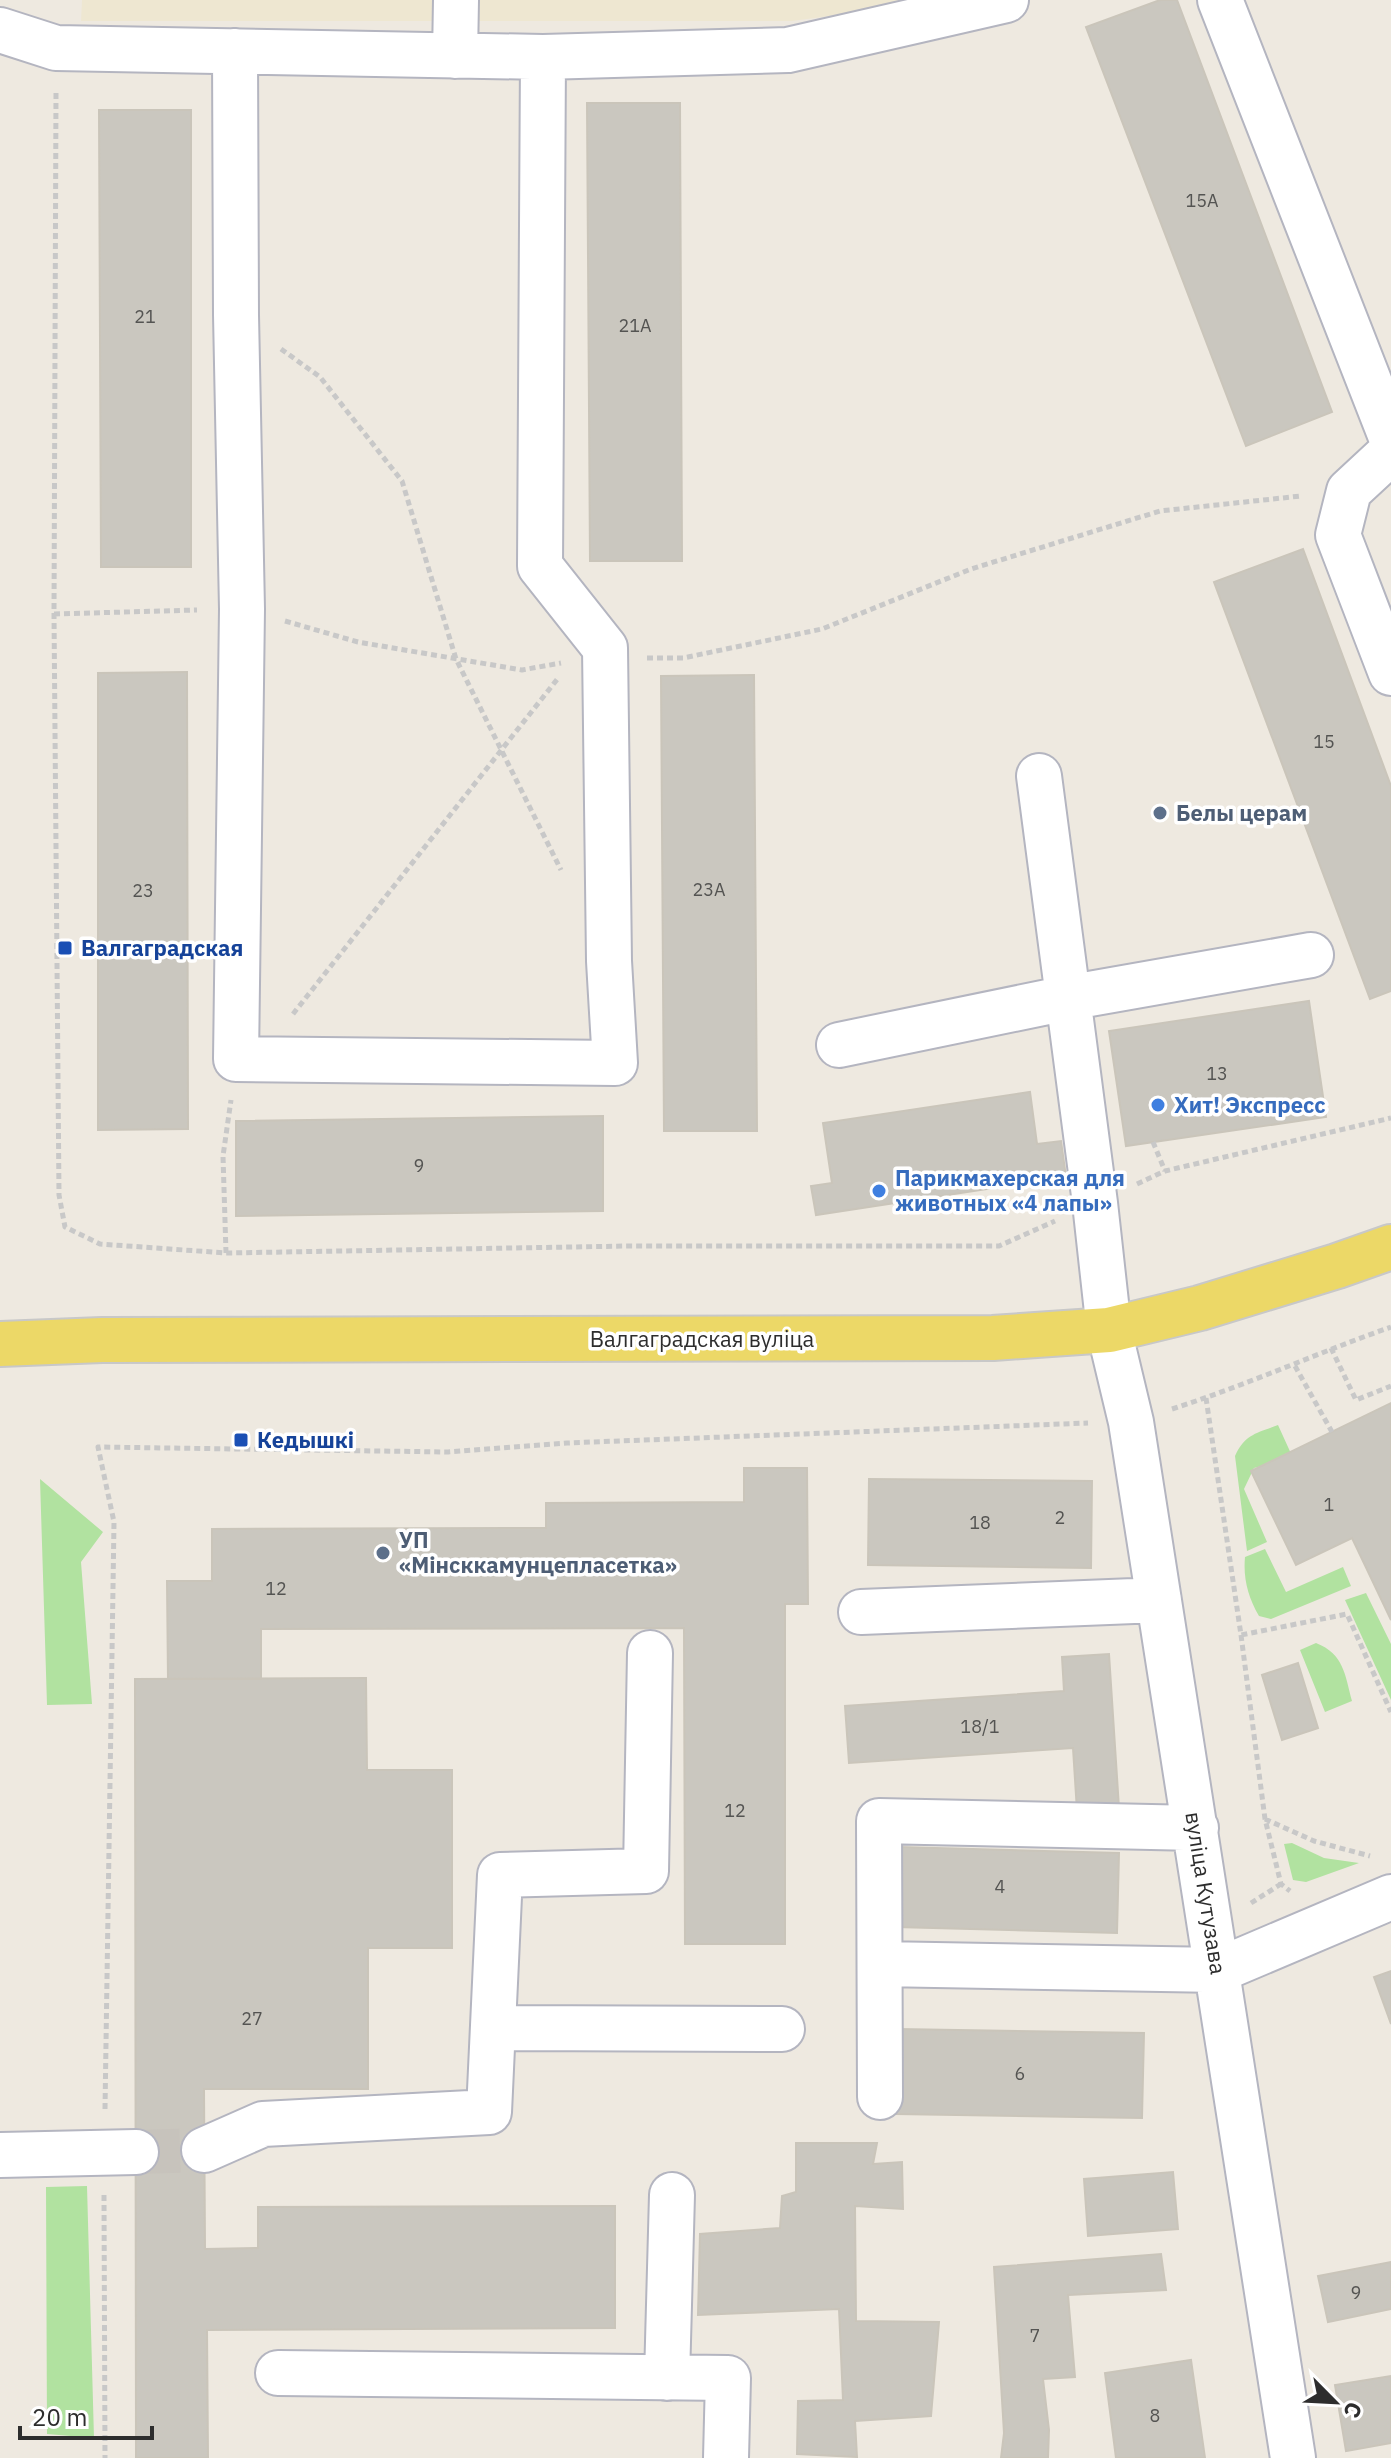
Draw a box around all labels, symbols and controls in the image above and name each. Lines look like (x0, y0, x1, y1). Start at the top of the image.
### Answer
house number: 15А (1185, 189, 1219, 212)
house number: 21 (134, 305, 156, 328)
house number: 21А (618, 314, 652, 337)
house number: 15 (1313, 730, 1335, 753)
place label: Белы церам (1176, 798, 1307, 827)
marker: Белы церам (1151, 804, 1169, 822)
house number: 23А (692, 878, 726, 901)
house number: 23 (132, 879, 154, 902)
place label: Валгаградская (81, 933, 244, 962)
marker: Валгаградская (56, 939, 74, 957)
house number: 13 (1206, 1062, 1228, 1085)
place label: Хит! Экспресс (1174, 1090, 1326, 1119)
marker: Хит! Экспресс (1149, 1096, 1167, 1114)
house number: 9 (414, 1154, 424, 1177)
place label: Парикмахерская для животных «4 лапы» (895, 1163, 1125, 1217)
marker: Парикмахерская для животных «4 лапы» (870, 1182, 888, 1200)
street label: Валгаградская вуліца (590, 1324, 815, 1353)
place label: Кедышкі (257, 1425, 354, 1454)
marker: Кедышкі (232, 1431, 250, 1449)
house number: 1 (1324, 1493, 1334, 1516)
house number: 2 (1055, 1506, 1065, 1529)
house number: 18 (969, 1511, 991, 1534)
place label: УП «Мінсккамунцепласетка» (399, 1525, 677, 1579)
marker: УП «Мінсккамунцепласетка» (374, 1544, 392, 1562)
house number: 12 (265, 1577, 287, 1600)
house number: 18/1 (960, 1715, 1000, 1738)
house number: 12 (724, 1799, 746, 1822)
street label: вуліца Кутузава (1179, 1810, 1234, 1976)
house number: 4 (995, 1875, 1006, 1898)
house number: 27 (241, 2007, 263, 2030)
house number: 6 (1015, 2062, 1025, 2085)
house number: 9 (1351, 2281, 1361, 2304)
house number: 7 (1030, 2324, 1040, 2347)
north arrow (1295, 2362, 1375, 2442)
scale bar (20, 2390, 152, 2440)
text: С (1338, 2398, 1370, 2423)
text: 20 m (32, 2401, 87, 2433)
house number: 8 (1150, 2404, 1160, 2427)

